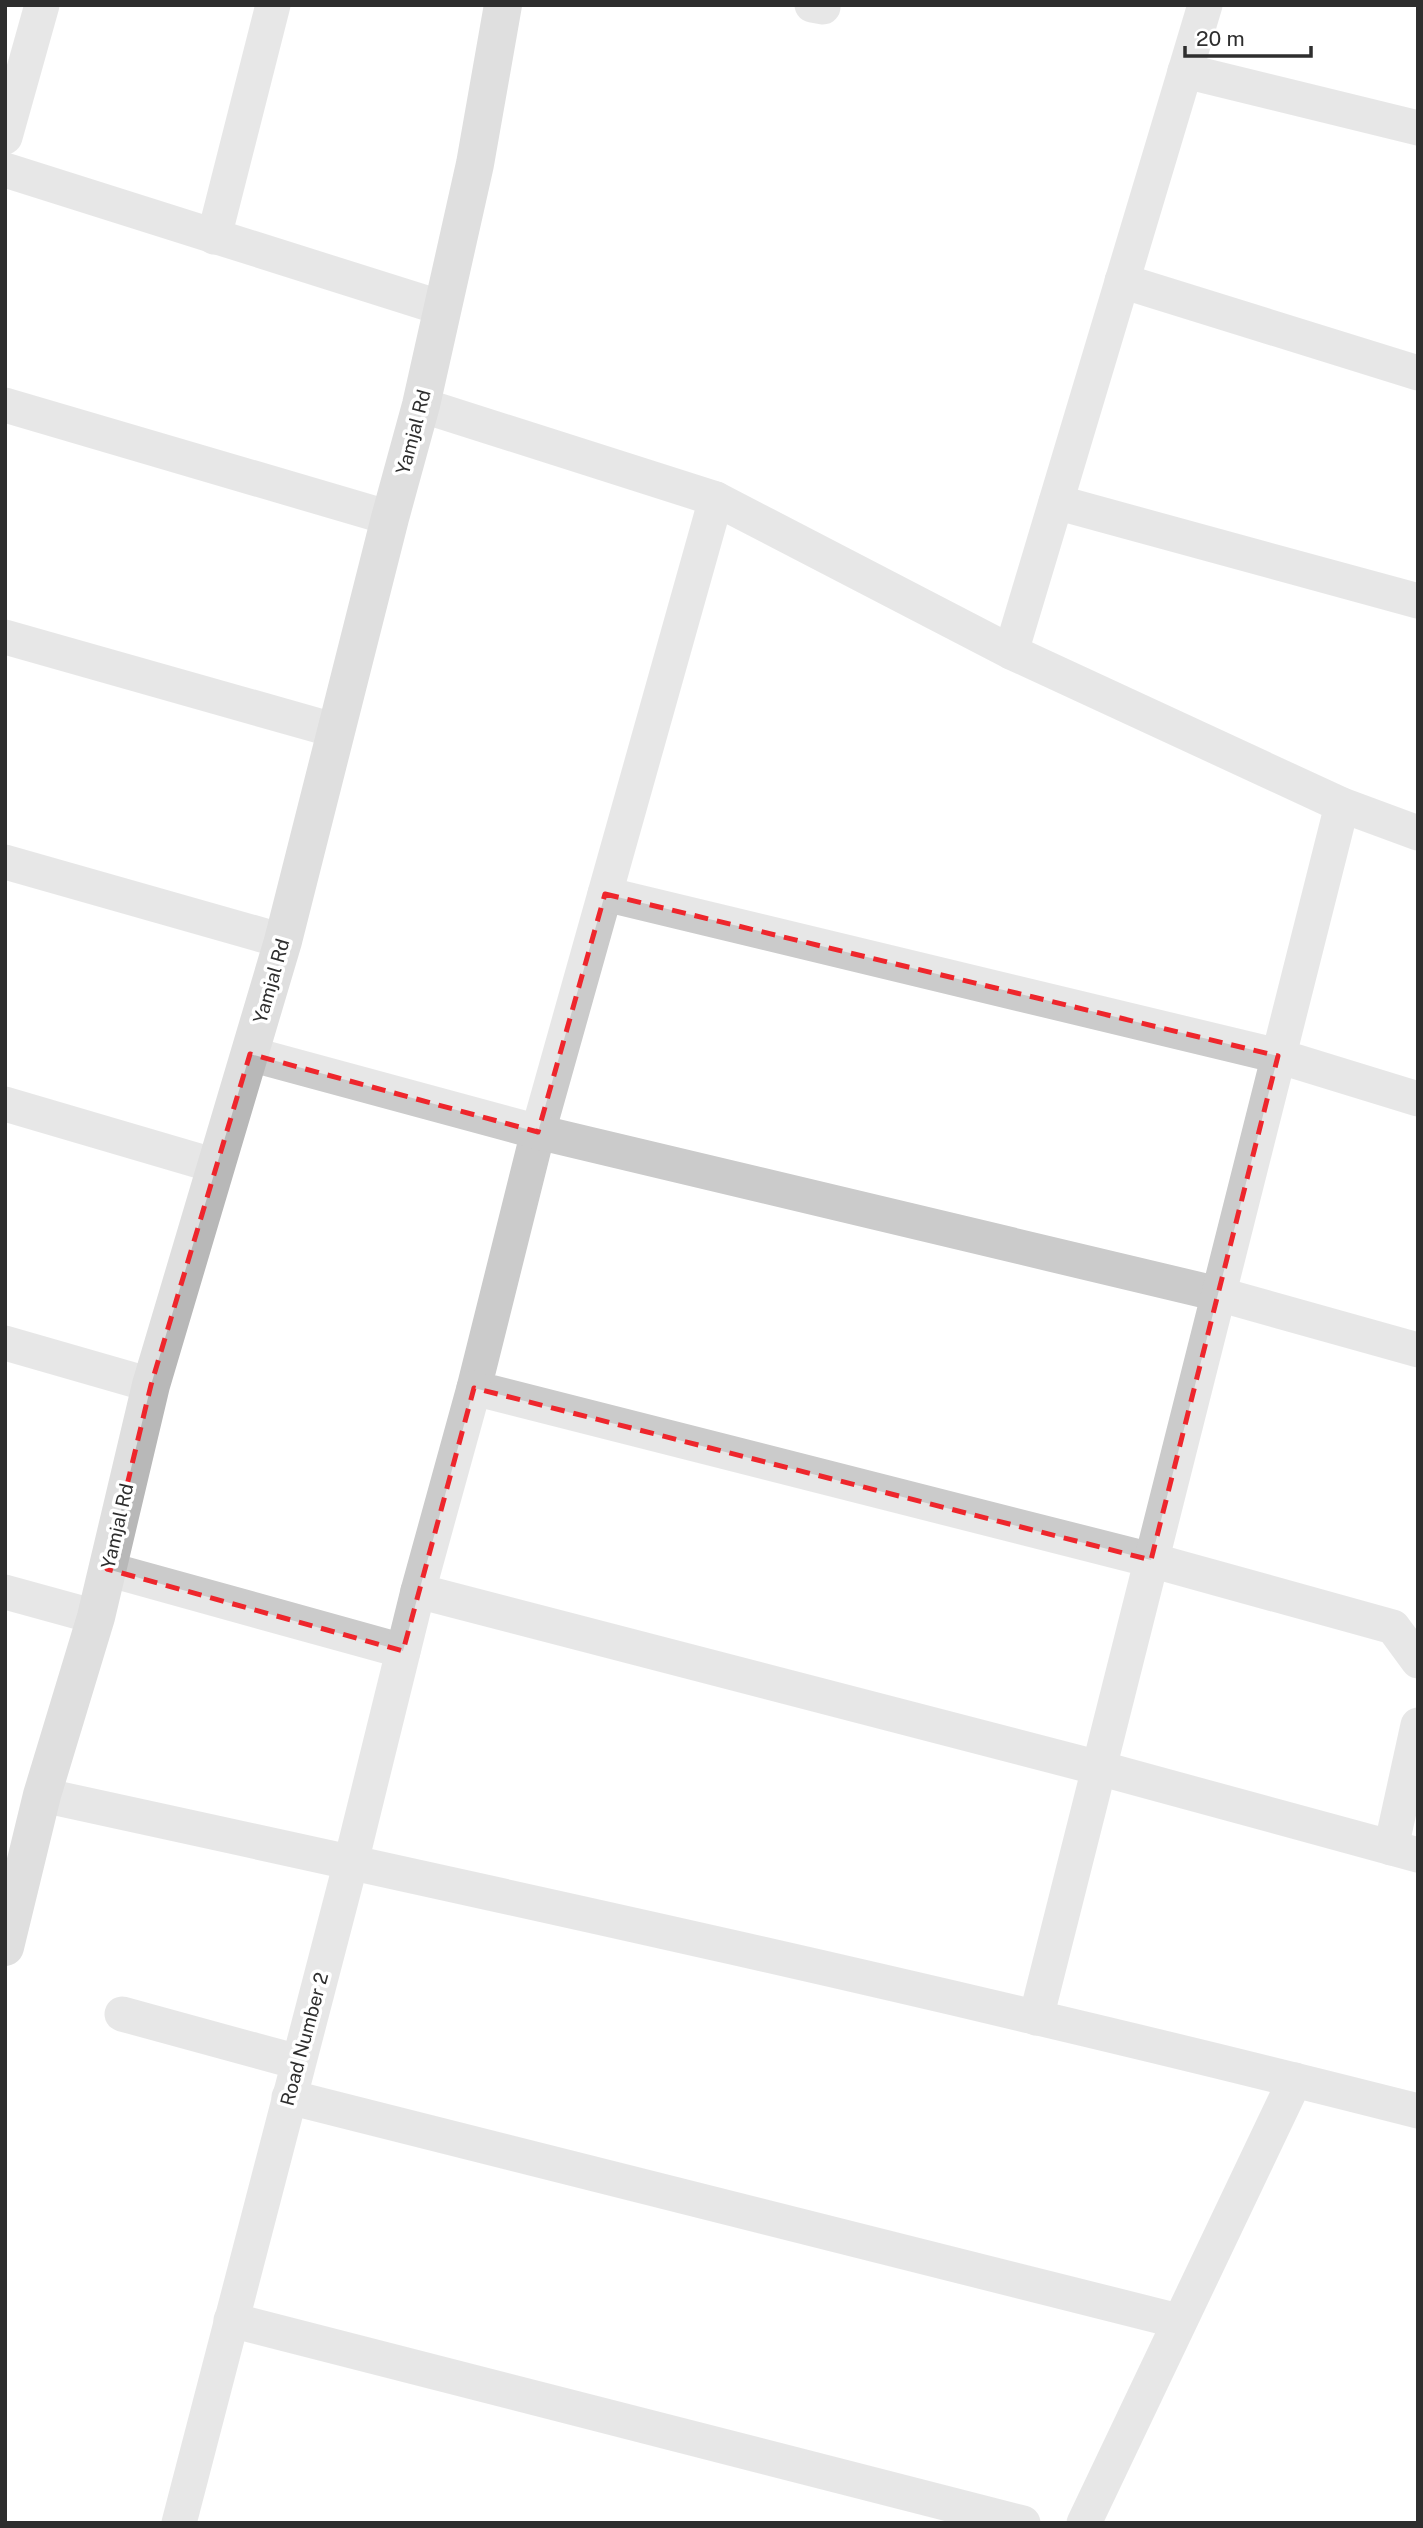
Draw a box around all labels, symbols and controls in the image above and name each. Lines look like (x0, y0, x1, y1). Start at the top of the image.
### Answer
scale bar (1185, 14, 1311, 58)
text: 20 m (1196, 26, 1245, 51)
street label: Yamjal Rd (391, 387, 435, 477)
street label: Yamjal Rd (248, 936, 294, 1026)
street label: Yamjal Rd (96, 1481, 138, 1571)
street label: Road Number 2 (276, 1970, 332, 2108)

